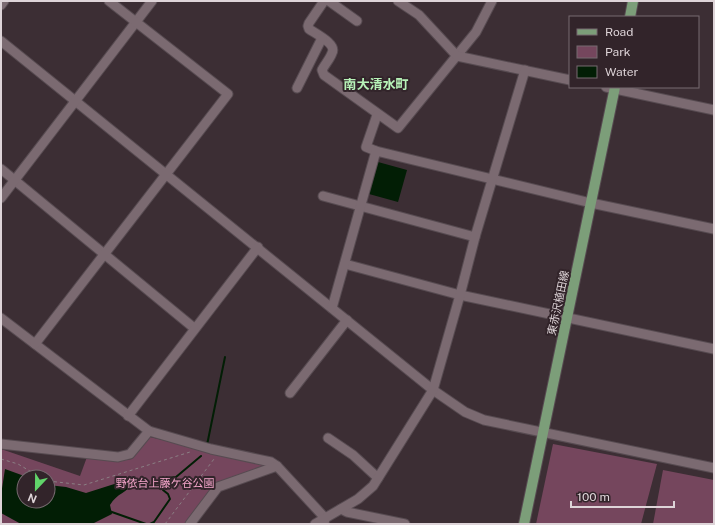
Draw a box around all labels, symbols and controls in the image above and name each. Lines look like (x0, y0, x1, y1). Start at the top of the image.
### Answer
legend (569, 16, 699, 88)
text: Road (605, 25, 633, 39)
text: Park (605, 45, 631, 59)
text: Water (605, 65, 639, 79)
district label: 南大清水町 (343, 77, 409, 92)
street label: 東赤沢植田線 (545, 269, 571, 337)
north arrow (16, 469, 56, 509)
park label: 野依台上藤ケ谷公園 (116, 477, 215, 489)
scale bar (571, 483, 674, 509)
text: 100 m (577, 490, 610, 504)
text: N (26, 491, 38, 505)

